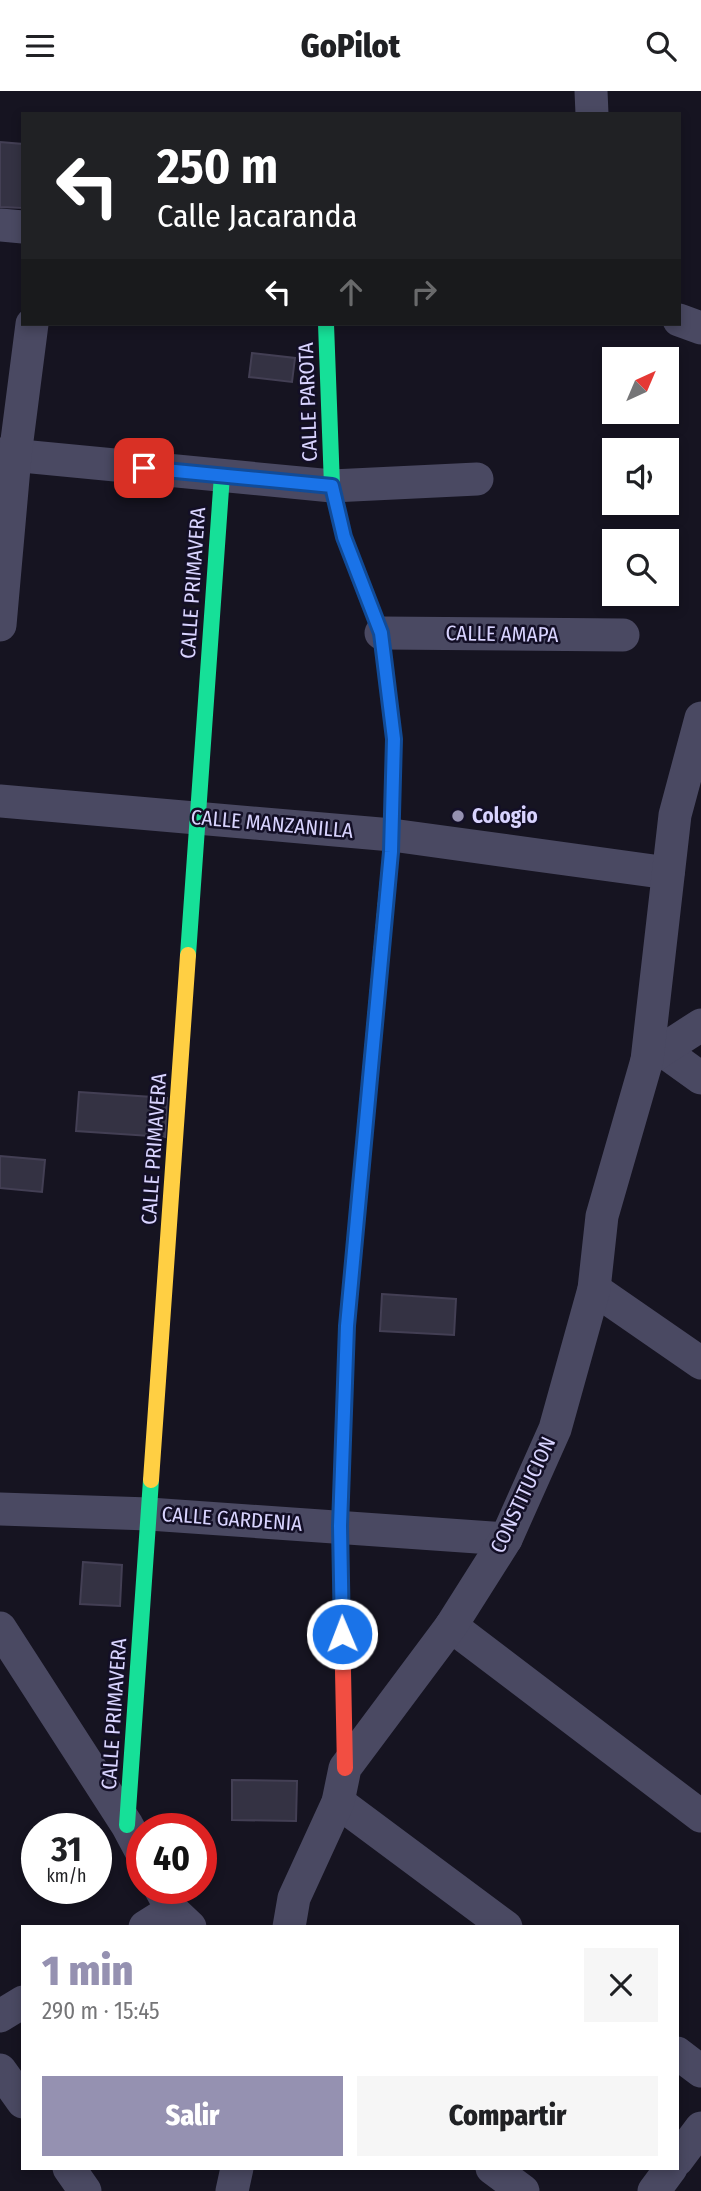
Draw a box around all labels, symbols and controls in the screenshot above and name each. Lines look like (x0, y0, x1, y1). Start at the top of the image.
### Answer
icon: menu (21, 27, 59, 65)
text: GoPilot (301, 27, 400, 65)
icon: search (642, 27, 680, 65)
text: 250 m (157, 137, 278, 196)
icon: left (42, 140, 133, 231)
text: Calle Jacaranda (157, 197, 357, 235)
icon: left (259, 273, 297, 311)
icon: ahead (332, 273, 370, 311)
icon: right (405, 273, 443, 311)
street label: CALLE PAROTA (293, 342, 323, 462)
north arrow (602, 347, 679, 423)
map controls (602, 347, 679, 606)
pin (114, 438, 174, 498)
button: sound (602, 438, 679, 515)
icon: arrive (125, 449, 163, 487)
street label: CALLE PRIMAVERA (175, 506, 211, 660)
button: search (602, 529, 679, 606)
street label: CALLE AMAPA (445, 620, 559, 648)
place label: Cologio (472, 803, 538, 829)
street label: CALLE MANZANILLA (190, 804, 354, 844)
marker: Cologio (450, 808, 466, 824)
street label: CALLE PRIMAVERA (136, 1072, 172, 1226)
street label: CONSTITUCION (485, 1433, 561, 1557)
street label: CALLE GARDENIA (161, 1501, 303, 1537)
position arrow (305, 1597, 379, 1671)
street label: CALLE PRIMAVERA (96, 1637, 132, 1791)
speed limit sign: 40 (126, 1813, 217, 1904)
text: 31 (51, 1828, 82, 1870)
text: km/h (46, 1865, 87, 1887)
text: 1 min (42, 1946, 133, 1996)
button: close (584, 1948, 658, 2022)
text: 290 m · 15:45 (42, 1997, 160, 2025)
button: Salir (42, 2076, 343, 2156)
button: Compartir (357, 2076, 658, 2156)

